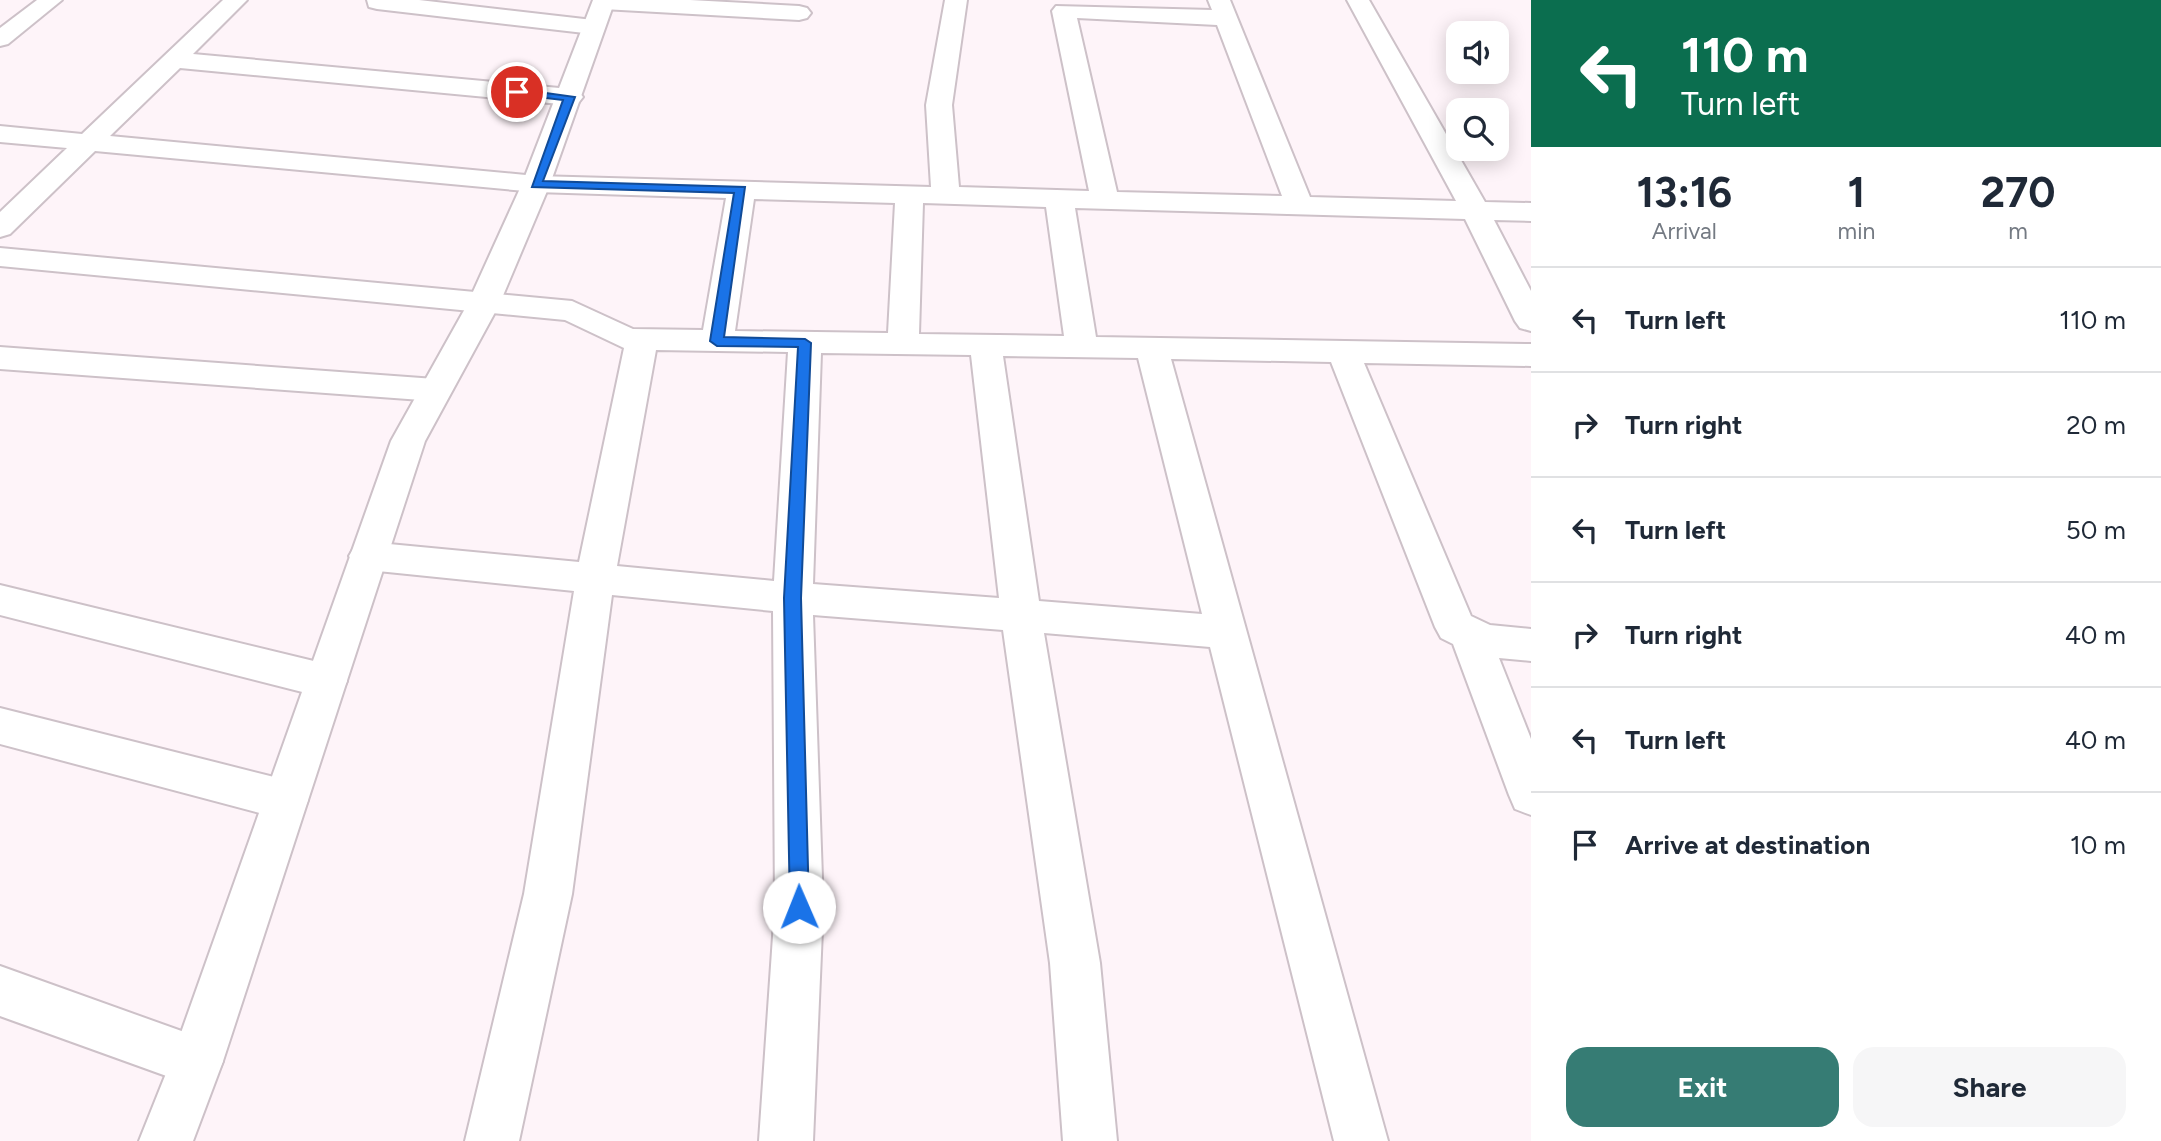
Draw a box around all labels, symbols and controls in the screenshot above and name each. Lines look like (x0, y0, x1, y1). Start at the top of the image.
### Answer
map controls (1446, 21, 1509, 161)
button: sound (1446, 21, 1509, 84)
text: 110 m (1681, 25, 1809, 84)
icon: left (1566, 28, 1657, 119)
pin (487, 62, 547, 122)
icon: arrive (498, 73, 536, 111)
text: Turn left (1681, 85, 1800, 123)
button: search (1446, 98, 1509, 161)
text: 13:16 (1636, 167, 1732, 218)
text: 1 (1848, 167, 1865, 218)
text: 270 (1981, 167, 2056, 218)
text: Arrival (1652, 217, 1717, 245)
text: min (1838, 217, 1875, 245)
text: m (2008, 217, 2028, 245)
icon: left (1566, 301, 1604, 339)
text: Turn left (1625, 304, 1726, 336)
text: 110 m (2059, 304, 2126, 336)
icon: right (1566, 406, 1604, 444)
text: Turn right (1625, 409, 1742, 441)
text: 20 m (2066, 409, 2126, 441)
icon: left (1566, 511, 1604, 549)
text: Turn left (1625, 514, 1726, 546)
text: 50 m (2066, 514, 2126, 546)
icon: right (1566, 616, 1604, 654)
text: Turn right (1625, 619, 1742, 651)
text: 40 m (2065, 619, 2126, 651)
icon: left (1566, 721, 1604, 759)
text: Turn left (1625, 724, 1726, 756)
text: 40 m (2065, 724, 2126, 756)
icon: arrive (1566, 826, 1604, 864)
text: Arrive at destination (1625, 829, 1870, 861)
text: 10 m (2070, 829, 2126, 861)
position arrow (762, 870, 836, 944)
button: Exit (1566, 1047, 1839, 1127)
button: Share (1853, 1047, 2126, 1127)

